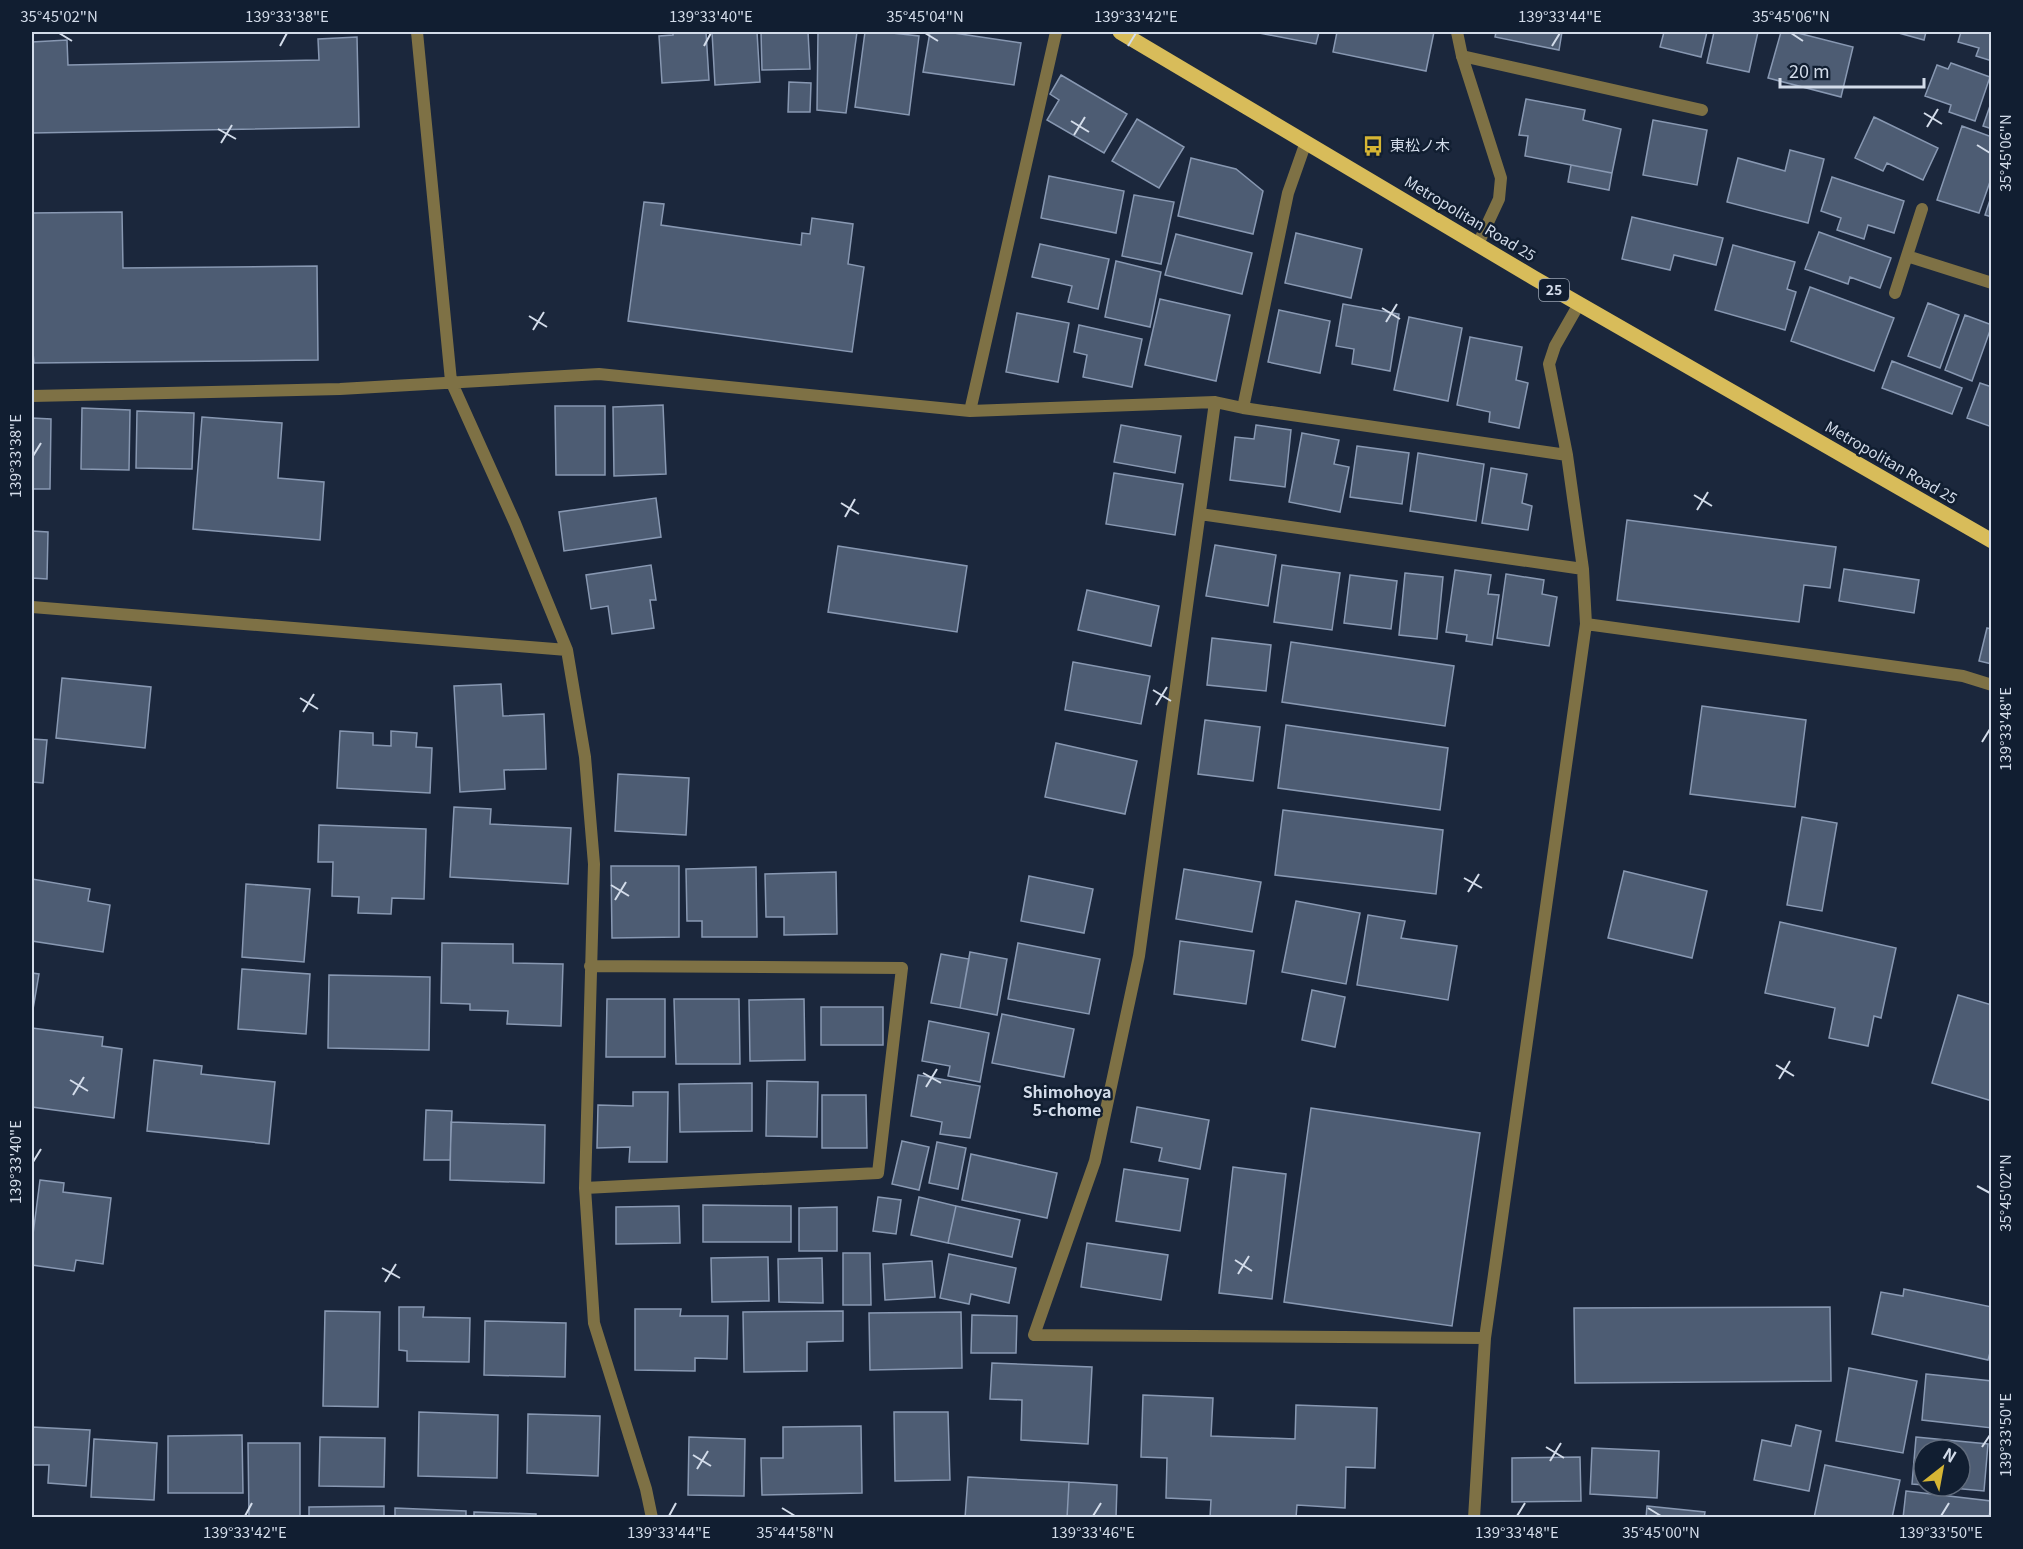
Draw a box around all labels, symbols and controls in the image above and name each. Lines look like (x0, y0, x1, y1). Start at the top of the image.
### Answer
text: 35°45'02"N (20, 5, 98, 26)
text: 139°33'38"E (245, 5, 329, 26)
text: 139°33'40"E (669, 5, 753, 26)
text: 35°45'04"N (886, 5, 964, 26)
text: 139°33'42"E (1094, 5, 1178, 26)
text: 139°33'44"E (1518, 5, 1602, 26)
text: 35°45'06"N (1752, 5, 1830, 26)
scale bar (1780, 51, 1924, 89)
text: 20 m (1789, 57, 1830, 83)
text: 35°45'06"N (1994, 114, 2015, 192)
bus stop icon: 東松ノ木 (1361, 134, 1385, 158)
place label: 東松ノ木 (1390, 134, 1450, 155)
street label: Metropolitan Road 25 (1401, 170, 1540, 265)
road number: 25 (1539, 279, 1569, 301)
text: 139°33'38"E (4, 414, 25, 498)
street label: Metropolitan Road 25 (1822, 415, 1962, 508)
text: 139°33'48"E (1994, 687, 2015, 771)
district label: Shimohoya 5-chome (1023, 1079, 1111, 1121)
text: 139°33'40"E (4, 1120, 25, 1204)
text: 35°45'02"N (1994, 1154, 2015, 1232)
text: 139°33'50"E (1994, 1393, 2015, 1477)
north arrow (1912, 1438, 1972, 1498)
text: N (1939, 1441, 1962, 1468)
text: 139°33'42"E (203, 1521, 287, 1542)
text: 139°33'44"E (627, 1521, 711, 1542)
text: 35°44'58"N (756, 1521, 834, 1542)
text: 139°33'46"E (1051, 1521, 1135, 1542)
text: 139°33'48"E (1475, 1521, 1559, 1542)
text: 35°45'00"N (1622, 1521, 1700, 1542)
text: 139°33'50"E (1899, 1521, 1983, 1542)

